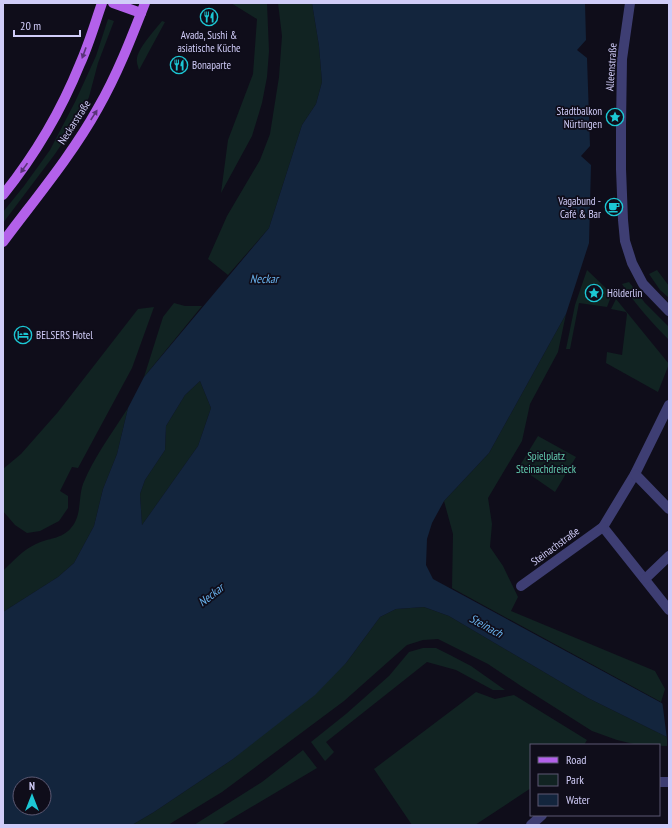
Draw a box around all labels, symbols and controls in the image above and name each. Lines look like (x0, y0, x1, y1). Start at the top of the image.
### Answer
restaurant icon: Avada, Sushi & asiatische Küche (199, 7, 219, 27)
scale bar (14, 12, 80, 38)
text: 20 m (20, 18, 41, 33)
place label: Avada, Sushi & asiatische Küche (177, 28, 241, 55)
street label: Alleenstraße (602, 42, 620, 92)
one-way arrow (81, 47, 87, 59)
restaurant icon: Bonaparte (169, 55, 189, 75)
place label: Bonaparte (192, 58, 232, 72)
street label: Neckarstraße (55, 97, 94, 147)
place label: Stadtbalkon Nürtingen (557, 104, 602, 131)
place icon: Stadtbalkon Nürtingen (605, 107, 625, 127)
one-way arrow (90, 110, 97, 121)
one-way arrow (20, 162, 28, 173)
place label: Vagabund - Café & Bar (557, 194, 601, 221)
cafe icon: Vagabund - Café & Bar (604, 197, 624, 217)
water label: Neckar (250, 271, 280, 286)
place icon: Hölderlin (584, 283, 604, 303)
place label: Hölderlin (607, 286, 642, 300)
hotel icon: BELSERS Hotel (13, 325, 33, 345)
place label: BELSERS Hotel (36, 328, 93, 342)
park label: Spielplatz Steinachdreieck (516, 449, 577, 476)
street label: Steinachstraße (528, 523, 582, 568)
water label: Neckar (195, 579, 228, 609)
water label: Steinach (467, 610, 506, 641)
legend (530, 744, 660, 816)
text: Road (566, 752, 586, 767)
text: Park (566, 772, 584, 787)
north arrow (12, 776, 52, 816)
text: N (29, 779, 35, 793)
text: Water (566, 792, 591, 807)

